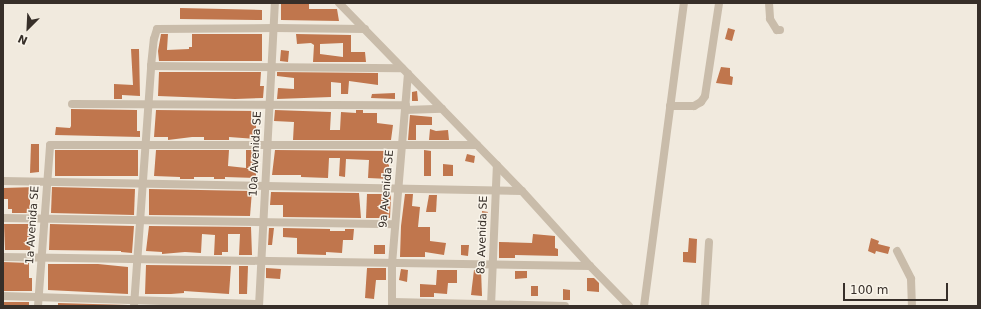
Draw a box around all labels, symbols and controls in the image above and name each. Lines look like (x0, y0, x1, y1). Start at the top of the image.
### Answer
north arrow (8, 8, 48, 48)
text: N (16, 32, 30, 47)
street label: 10a Avenida SE (247, 111, 265, 197)
street label: 9a Avenida SE (377, 149, 397, 229)
street label: 1a Avenida SE (24, 185, 42, 265)
street label: 8a Avenida SE (475, 196, 491, 274)
scale bar (845, 275, 950, 301)
text: 100 m (850, 283, 888, 297)

